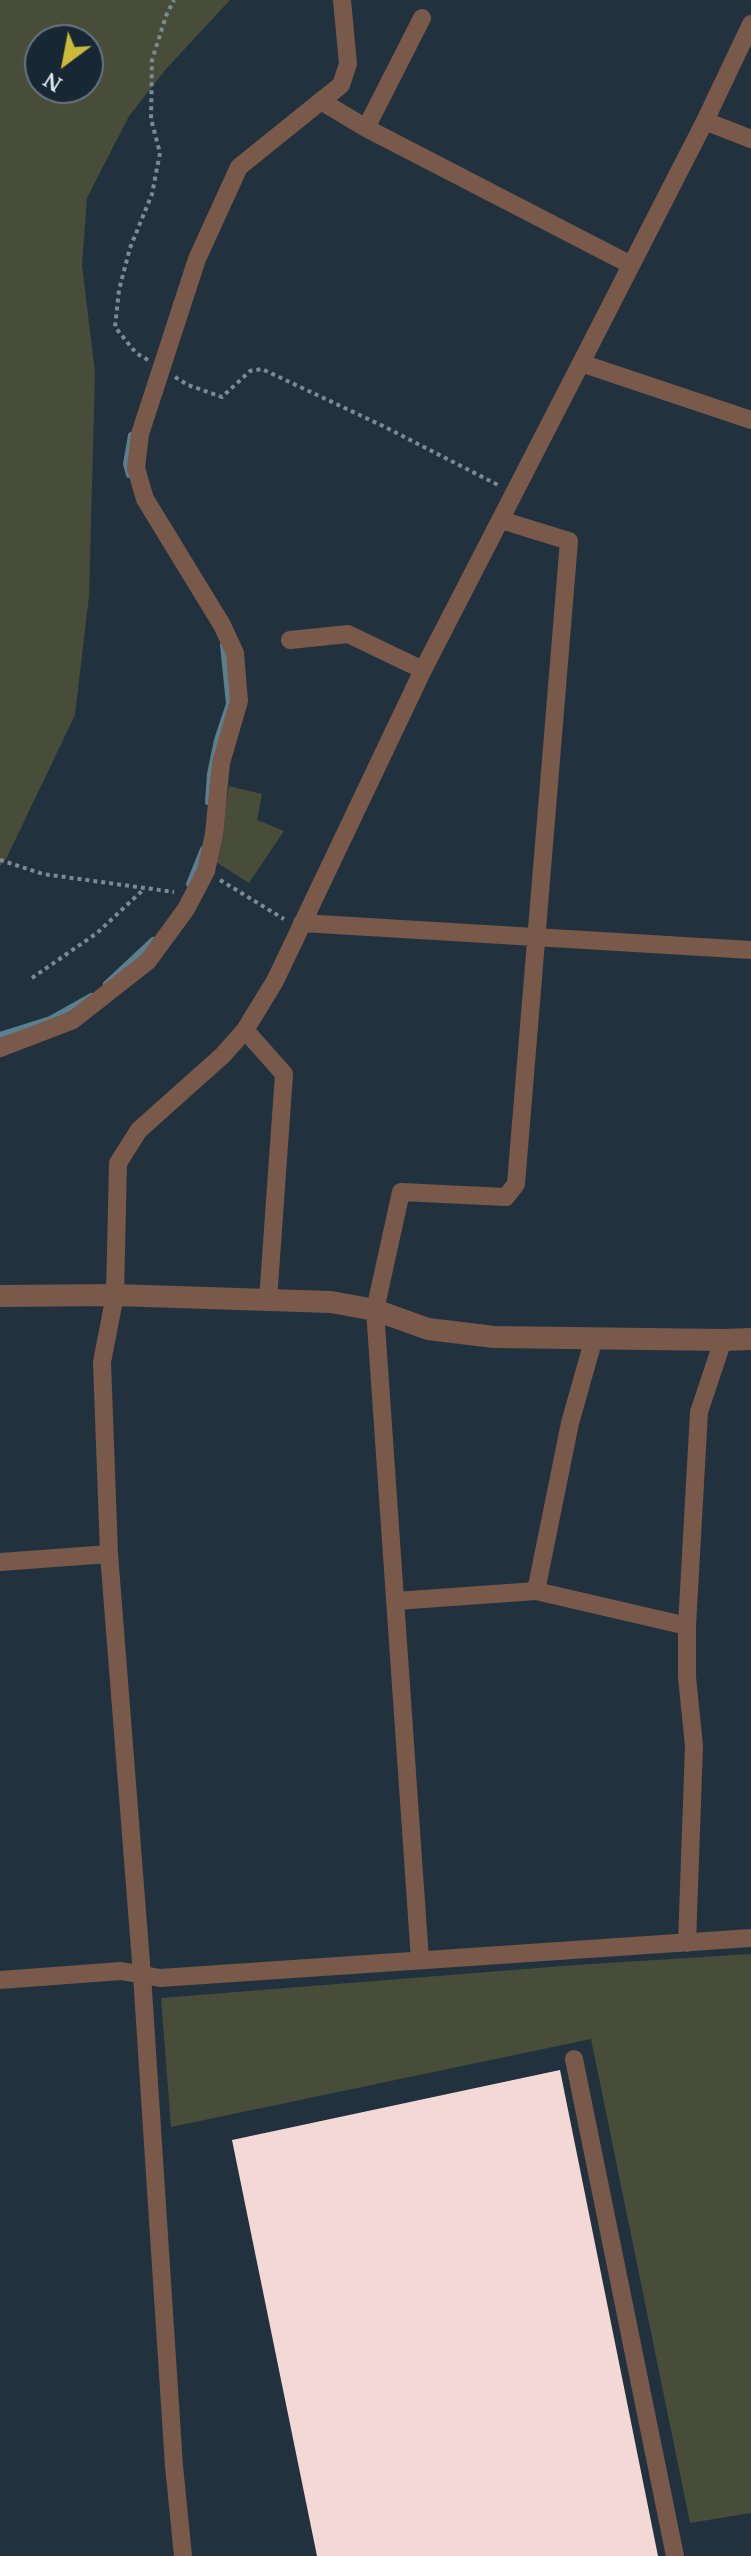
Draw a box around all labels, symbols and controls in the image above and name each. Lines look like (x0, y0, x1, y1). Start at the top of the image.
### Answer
north arrow (24, 24, 104, 104)
text: N (37, 66, 67, 100)

